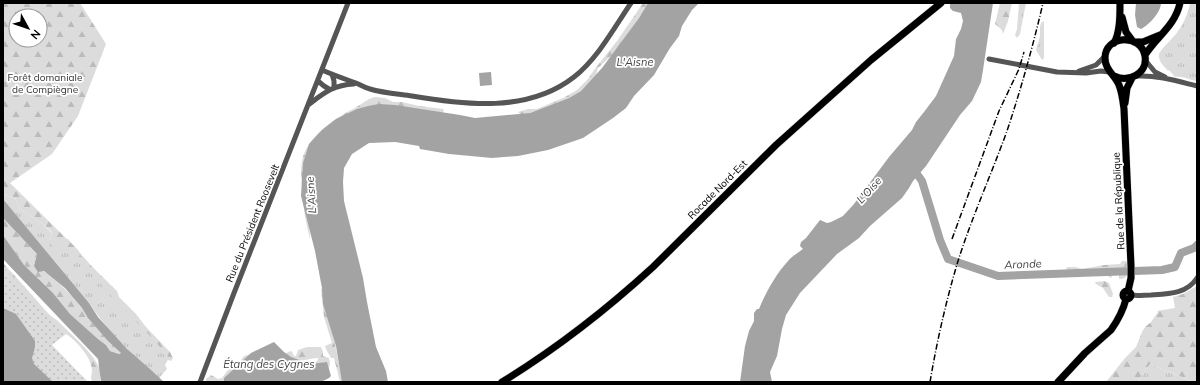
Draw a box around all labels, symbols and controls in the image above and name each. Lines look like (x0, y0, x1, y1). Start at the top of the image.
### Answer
north arrow (8, 8, 48, 48)
text: N (28, 27, 44, 42)
water label: L'Aisne (616, 55, 654, 69)
park label: Forêt domaniale de Compiègne (8, 71, 82, 96)
street label: Rue de la République (1109, 152, 1128, 250)
street label: Rocade Nord-Est (685, 157, 750, 222)
street label: Rue du Président Roosevelt (223, 162, 282, 284)
water label: L'Oise (853, 174, 885, 206)
water label: L'Aisne (303, 176, 319, 214)
water label: Aronde (1003, 256, 1042, 272)
water label: Étang des Cygnes (223, 357, 315, 371)

